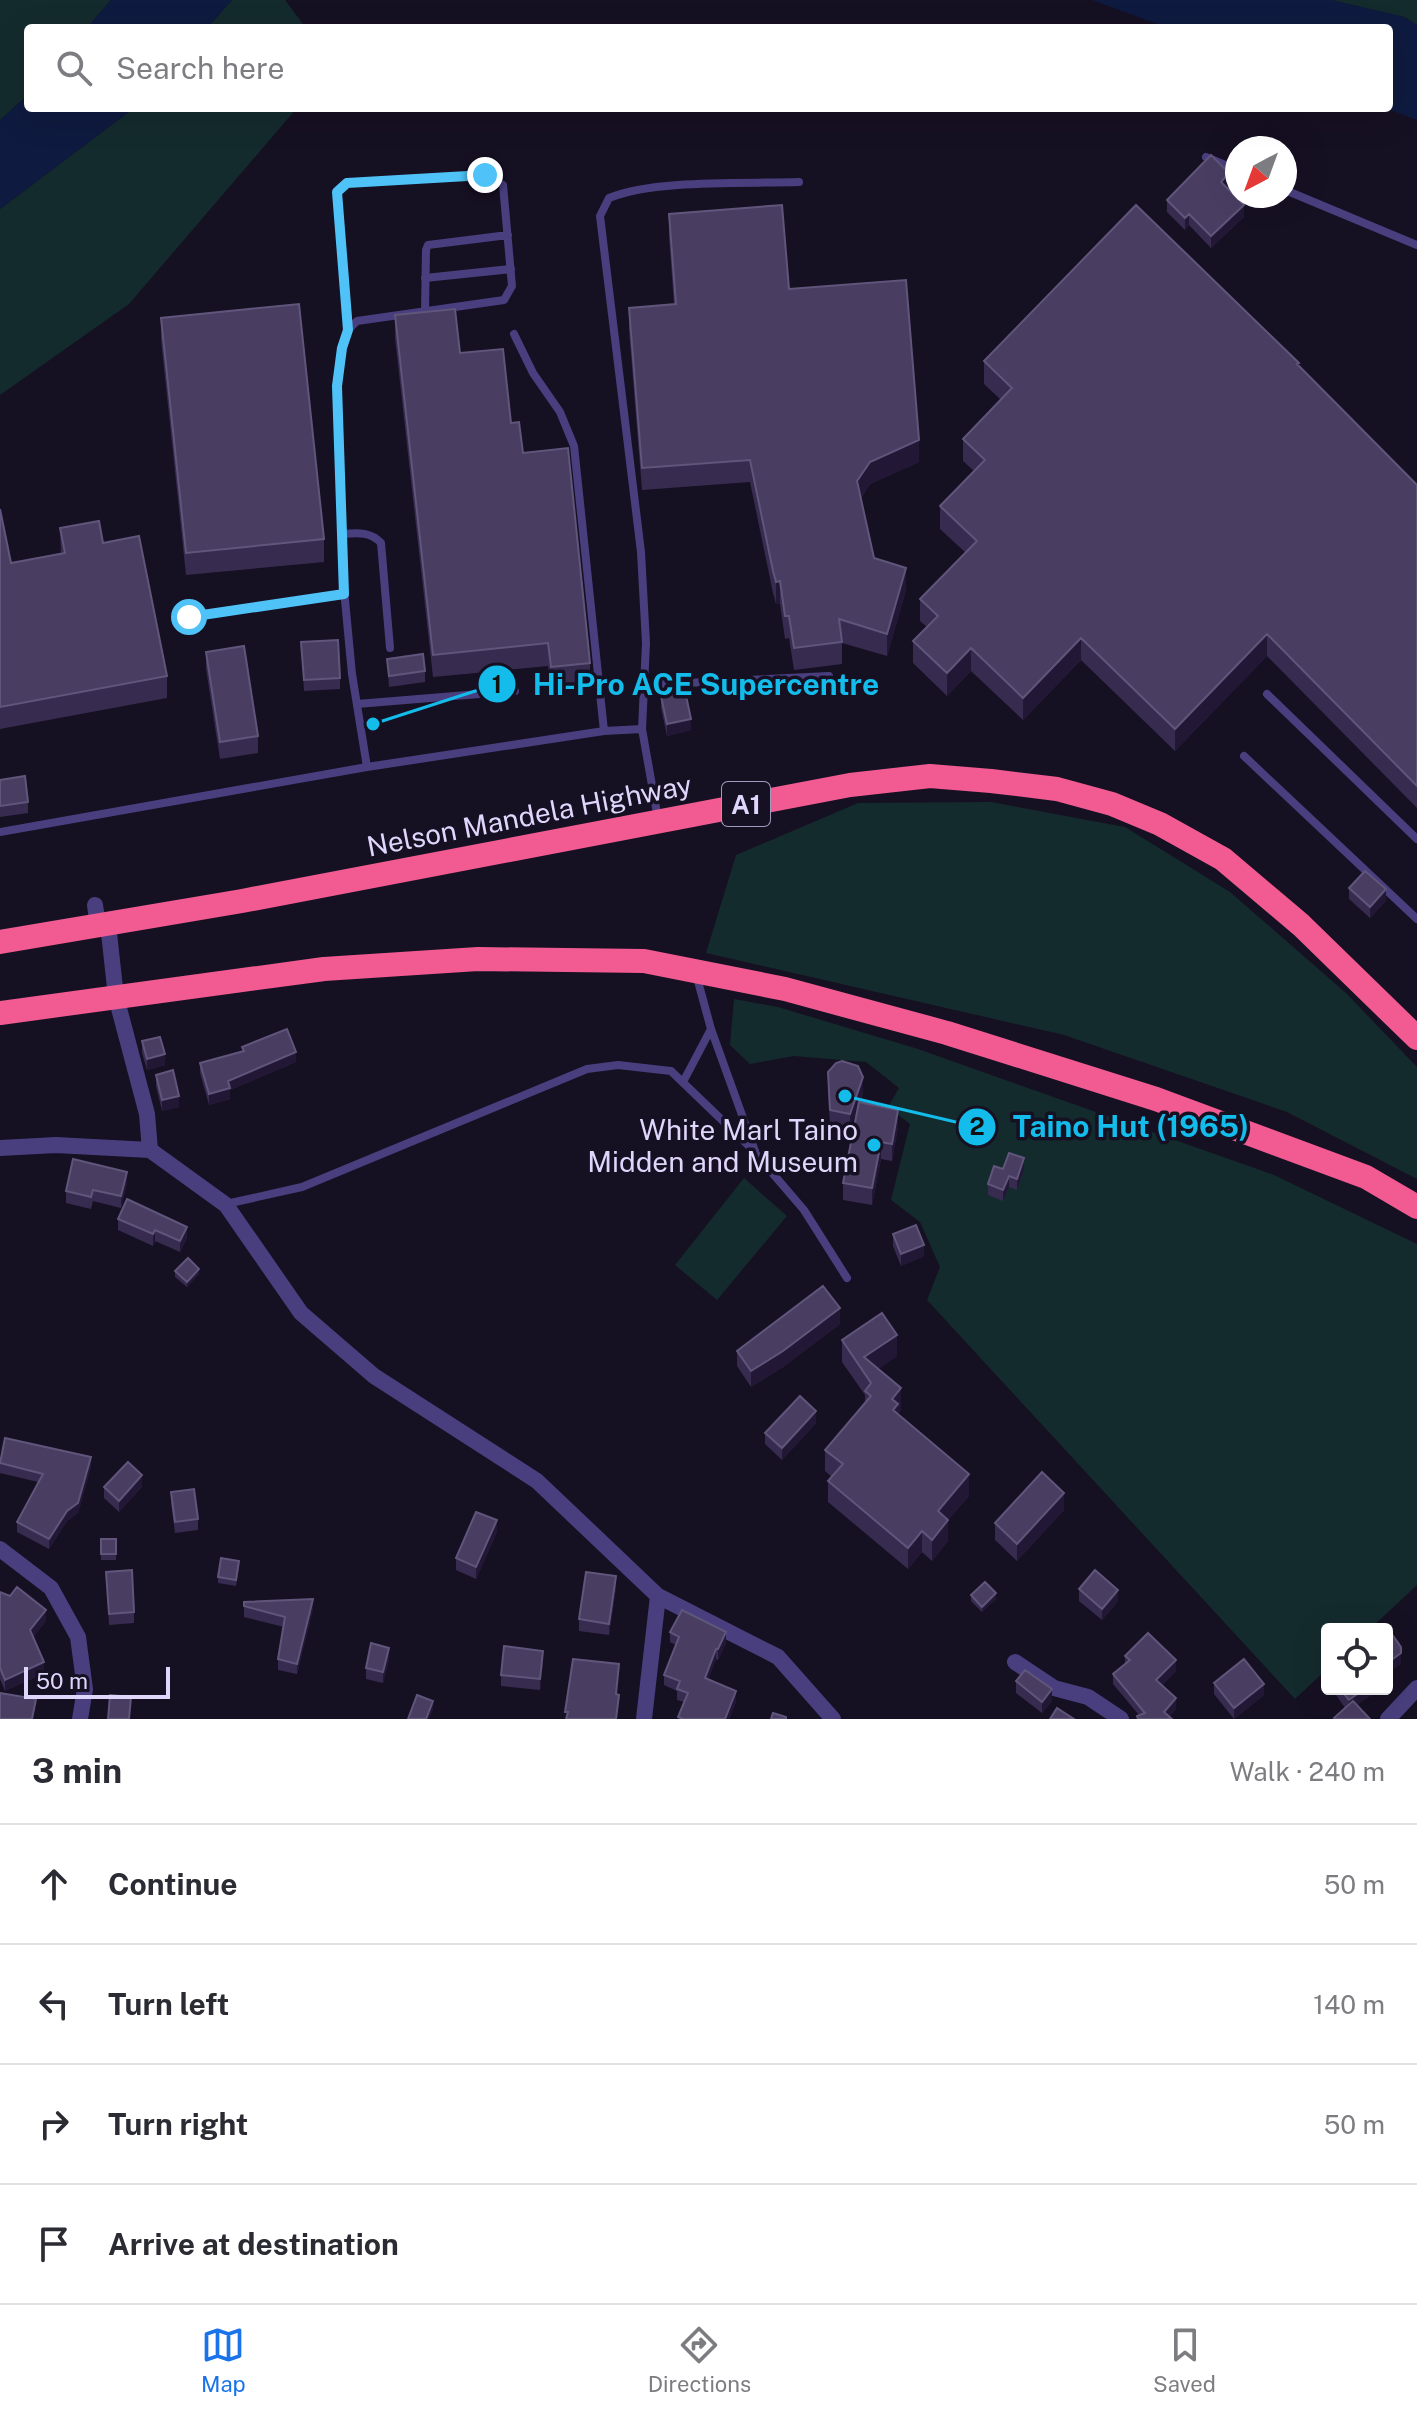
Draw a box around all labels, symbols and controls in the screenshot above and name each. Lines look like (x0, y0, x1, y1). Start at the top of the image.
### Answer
search box (24, 24, 1393, 112)
icon: search (52, 46, 96, 90)
text: Search here (116, 50, 284, 86)
north arrow (1225, 136, 1297, 208)
route end (467, 157, 503, 193)
route start (171, 599, 207, 635)
callout: Hi-Pro ACE Supercentre (477, 657, 895, 711)
text: Hi-Pro ACE Supercentre (533, 666, 879, 702)
text: 1 (492, 670, 502, 698)
street label: Nelson Mandela Highway (364, 767, 694, 863)
road number: A1 (722, 782, 770, 826)
callout: Taino Hut (1965) (957, 1100, 1265, 1154)
text: Taino Hut (1965) (1013, 1108, 1249, 1144)
text: 2 (969, 1112, 985, 1140)
place label: White Marl Taino Midden and Museum (587, 1113, 858, 1178)
marker: White Marl Taino Midden and Museum (865, 1136, 883, 1154)
map controls (1321, 1623, 1393, 1695)
button: locate (1321, 1623, 1393, 1695)
scale bar (24, 1663, 170, 1699)
text: 50 m (36, 1668, 88, 1694)
text: 3 min (32, 1751, 122, 1791)
text: Walk · 240 m (1230, 1756, 1385, 1787)
icon: ahead (32, 1862, 76, 1906)
text: Continue (108, 1866, 238, 1902)
text: 50 m (1324, 1869, 1385, 1900)
icon: left (32, 1982, 76, 2026)
text: Turn left (108, 1986, 229, 2022)
text: 140 m (1313, 1989, 1385, 2020)
icon: right (32, 2102, 76, 2146)
text: Turn right (108, 2106, 248, 2142)
text: 50 m (1324, 2109, 1385, 2140)
icon: arrive (32, 2222, 76, 2266)
text: Arrive at destination (108, 2226, 399, 2262)
tab: Map (201, 2323, 246, 2397)
tab: Directions (648, 2323, 751, 2397)
tab: Saved (1153, 2323, 1216, 2397)

